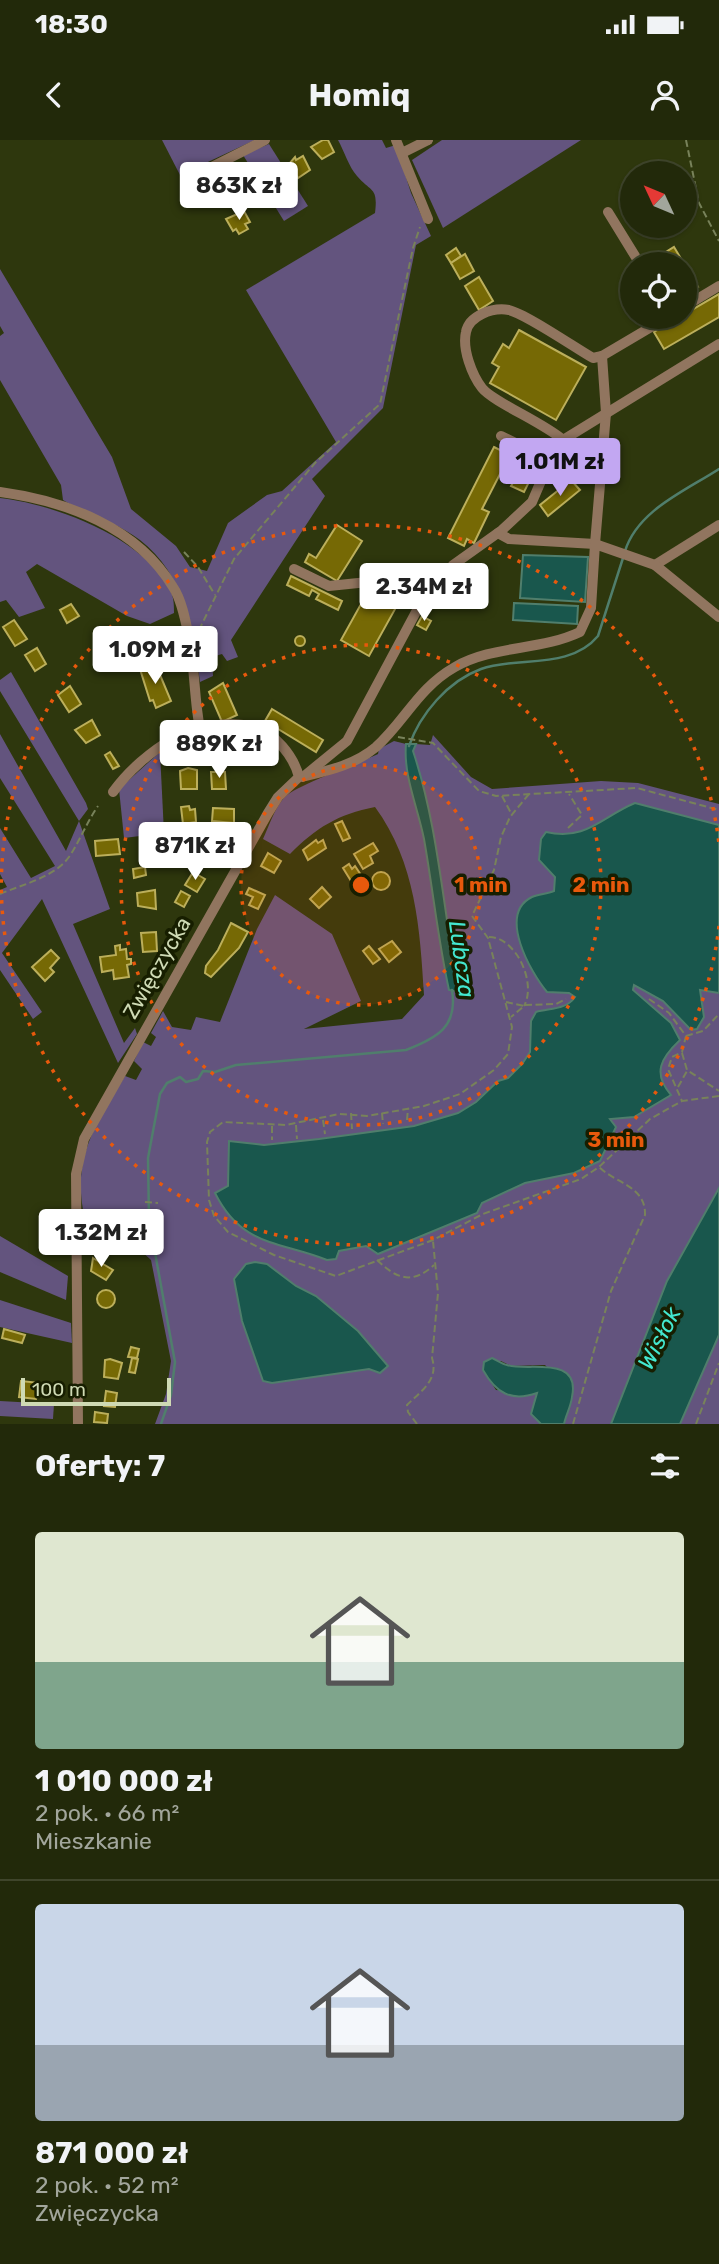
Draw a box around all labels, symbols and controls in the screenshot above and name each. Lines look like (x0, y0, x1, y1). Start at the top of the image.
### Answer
text: 18:30 (35, 9, 108, 40)
icon: back (35, 76, 73, 114)
text: Homiq (308, 76, 411, 114)
icon: person (646, 76, 684, 114)
north arrow (620, 161, 696, 238)
map controls (620, 161, 697, 329)
pin: 863K zł (174, 162, 304, 222)
text: 863K zł (196, 171, 282, 199)
button: locate (620, 252, 697, 329)
pin: 1.01M zł (488, 438, 632, 498)
text: 1.01M zł (515, 447, 605, 475)
pin: 2.34M zł (352, 564, 496, 623)
text: 2.34M zł (376, 572, 472, 600)
pin: 1.09M zł (83, 626, 227, 686)
text: 1.09M zł (109, 635, 201, 663)
pin: 889K zł (154, 720, 284, 780)
text: 889K zł (176, 729, 262, 757)
pin: 871K zł (130, 822, 260, 882)
text: 871K zł (155, 831, 235, 859)
text: 1 min (454, 872, 508, 897)
text: 2 min (573, 872, 629, 897)
centre of rings (349, 873, 373, 897)
street label: Zwięczycka (117, 912, 196, 1023)
water label: Lubcza (443, 919, 481, 999)
text: 3 min (587, 1127, 645, 1152)
pin: 1.32M zł (29, 1210, 173, 1269)
text: 1.32M zł (55, 1218, 147, 1246)
water label: Wisłok (631, 1301, 687, 1374)
scale bar (21, 1375, 172, 1407)
text: 100 m (32, 1378, 86, 1401)
icon: filters (646, 1447, 684, 1485)
text: Oferty: 7 (35, 1448, 165, 1484)
icon: home (297, 1578, 423, 1704)
text: 1 010 000 zł (35, 1763, 213, 1799)
text: 2 pok. · 66 m² (35, 1799, 179, 1827)
text: Mieszkanie (35, 1827, 152, 1855)
icon: home (297, 1950, 423, 2076)
text: 871 000 zł (35, 2135, 188, 2171)
text: 2 pok. · 52 m² (35, 2171, 179, 2199)
text: Zwięczycka (35, 2199, 159, 2227)

